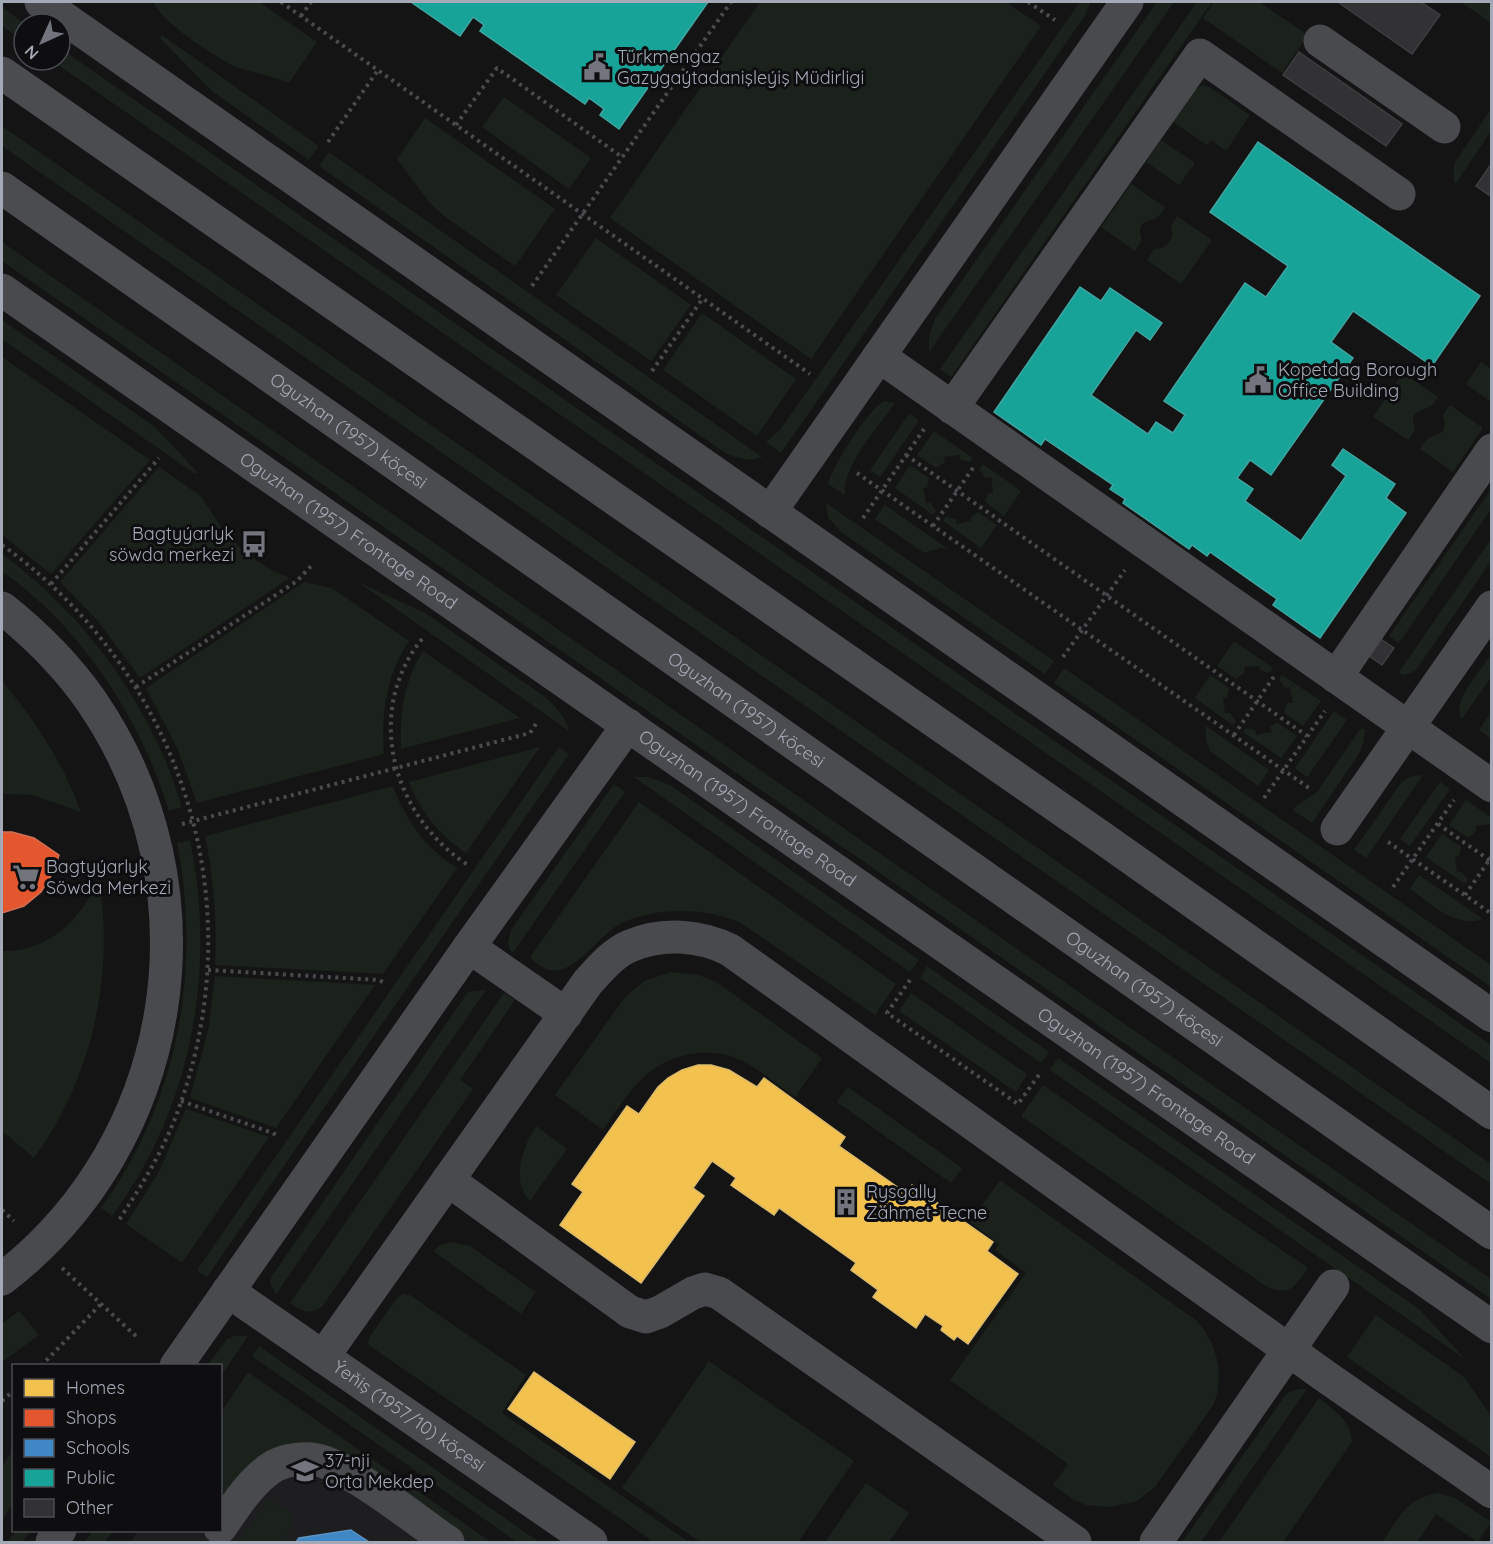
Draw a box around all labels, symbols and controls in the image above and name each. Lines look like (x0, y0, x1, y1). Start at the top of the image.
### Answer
north arrow (12, 12, 72, 72)
text: N (20, 41, 43, 64)
place label: Türkmengaz Gazygaýtadanişleýiş Müdirligi (617, 45, 864, 89)
public building icon: Türkmengaz Gazygaýtadanişleýiş Müdirligi (582, 52, 612, 82)
place label: Kopetdag Borough Office Building (1278, 358, 1437, 402)
public building icon: Kopetdag Borough Office Building (1243, 365, 1273, 395)
street label: Oguzhan (1957) köçesi (266, 367, 432, 494)
street label: Oguzhan (1957) Frontage Road (235, 447, 462, 614)
place label: Bagtyýarlyk söwda merkezi (109, 522, 234, 566)
bus stop icon: Bagtyýarlyk söwda merkezi (239, 529, 269, 559)
street label: Oguzhan (1957) köçesi (663, 647, 830, 773)
street label: Oguzhan (1957) Frontage Road (634, 725, 861, 892)
place label: Bagtyýarlyk Söwda Merkezi (46, 855, 171, 899)
supermarket icon: Bagtyýarlyk Söwda Merkezi (11, 862, 41, 892)
street label: Oguzhan (1957) köçesi (1061, 926, 1227, 1052)
street label: Oguzhan (1957) Frontage Road (1033, 1002, 1260, 1170)
place label: Rysgally Zähmet-Tecne (866, 1180, 987, 1224)
building icon: Rysgally Zähmet-Tecne (831, 1187, 861, 1217)
street label: Ýeňiş (1957/10) köçesi (328, 1355, 490, 1476)
legend (12, 1364, 222, 1532)
text: Homes (66, 1376, 125, 1399)
text: Shops (66, 1406, 117, 1429)
text: Schools (66, 1436, 130, 1459)
place label: 37-nji Orta Mekdep (325, 1449, 434, 1493)
school or university icon: 37-nji Orta Mekdep (290, 1456, 320, 1486)
text: Public (66, 1466, 115, 1489)
text: Other (66, 1496, 113, 1519)

